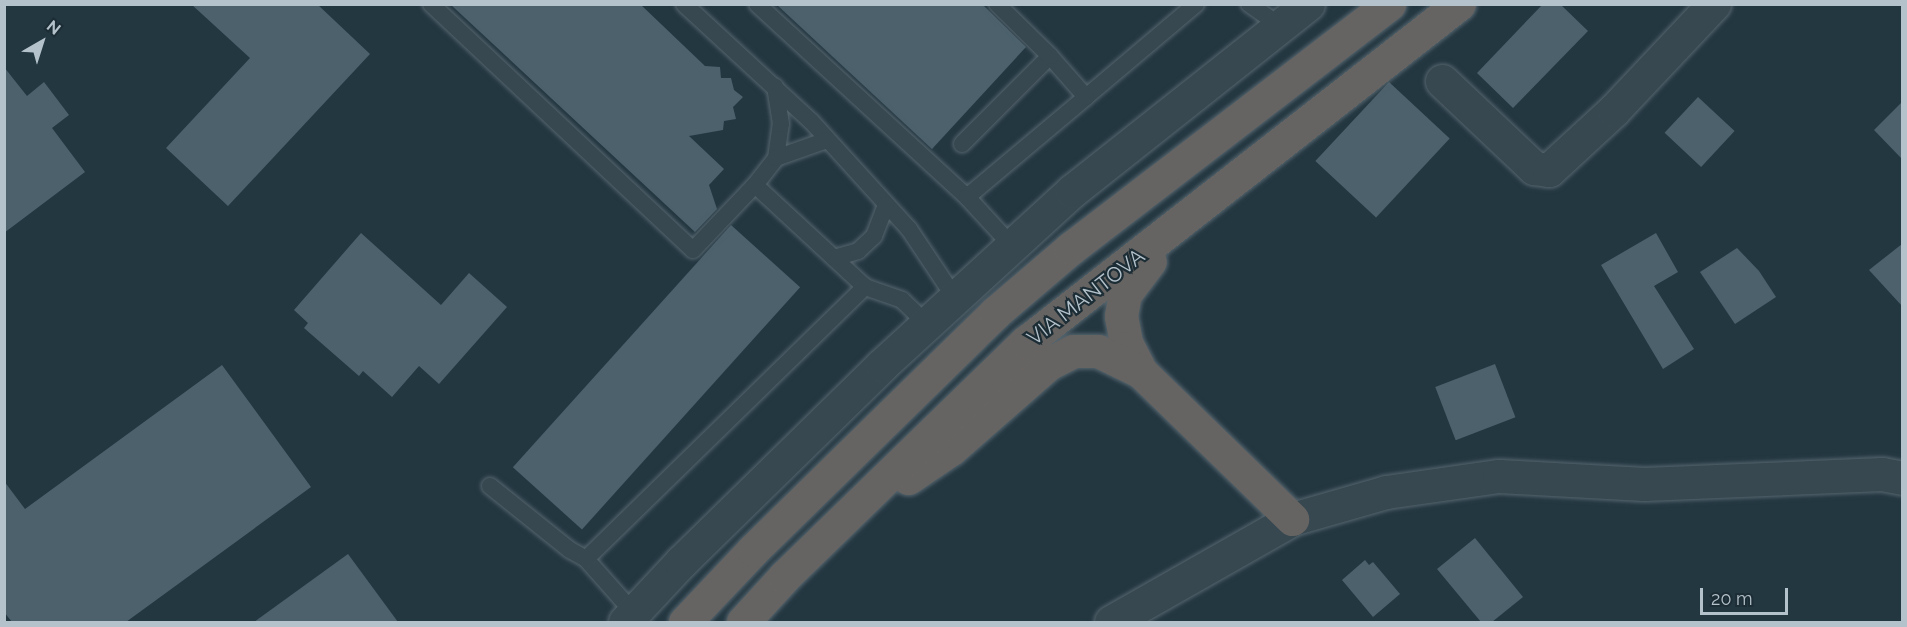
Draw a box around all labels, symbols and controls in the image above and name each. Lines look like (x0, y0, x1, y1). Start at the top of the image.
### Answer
north arrow (12, 12, 72, 72)
text: N (43, 16, 64, 39)
street label: VIA MANTOVA (1022, 243, 1150, 351)
scale bar (1703, 576, 1792, 614)
text: 20 m (1711, 588, 1753, 609)

